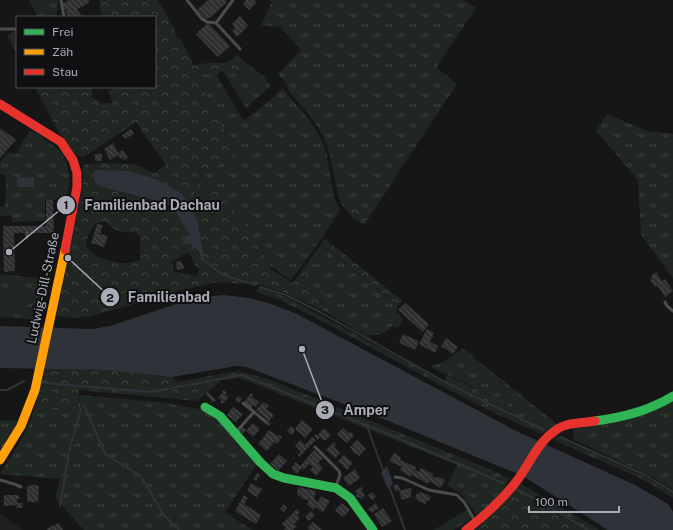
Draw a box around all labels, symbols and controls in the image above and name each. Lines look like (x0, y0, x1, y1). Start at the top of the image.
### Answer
legend (16, 16, 156, 88)
text: Frei (52, 25, 74, 39)
text: Zäh (52, 45, 73, 59)
text: Stau (52, 65, 78, 79)
callout: Familienbad Dachau (56, 192, 228, 218)
text: Familienbad Dachau (84, 197, 220, 213)
text: 1 (63, 198, 69, 212)
street label: Ludwig-Dill-Straße (24, 231, 62, 345)
callout: Familienbad (100, 284, 218, 310)
text: Familienbad (128, 289, 210, 305)
text: 2 (106, 291, 114, 305)
callout: Amper (315, 397, 396, 423)
text: Amper (343, 402, 389, 418)
text: 3 (321, 403, 329, 417)
scale bar (529, 488, 619, 514)
text: 100 m (535, 495, 568, 509)

